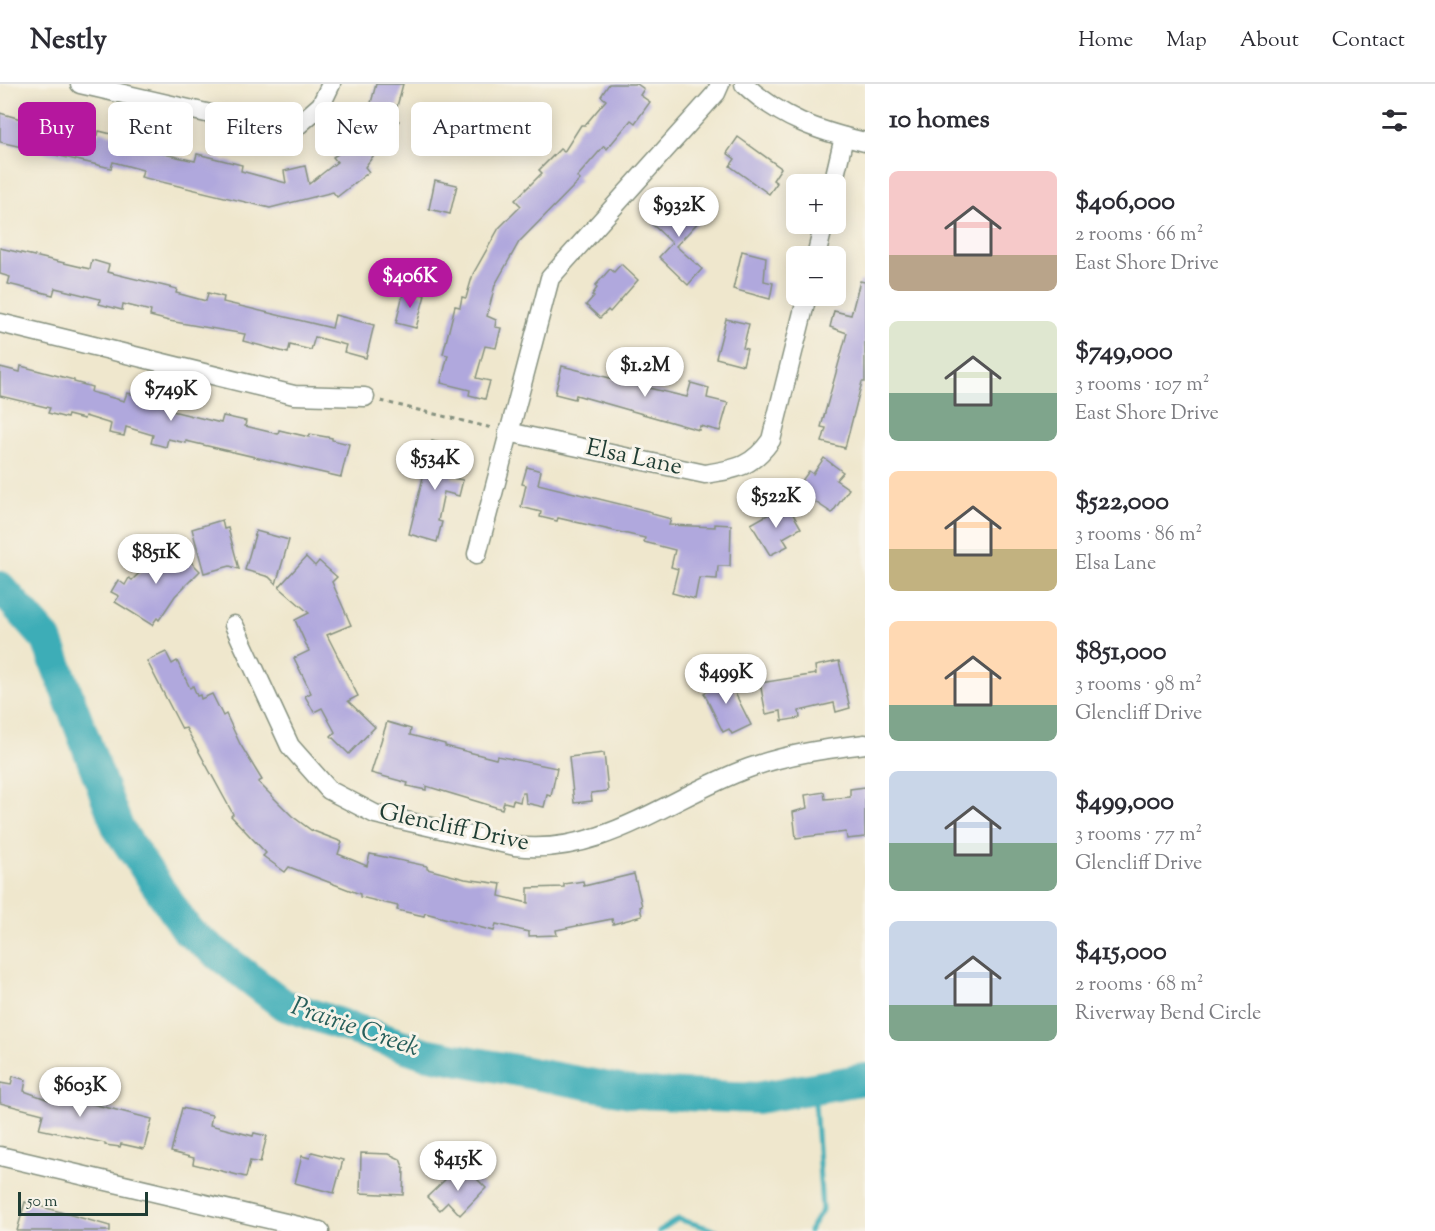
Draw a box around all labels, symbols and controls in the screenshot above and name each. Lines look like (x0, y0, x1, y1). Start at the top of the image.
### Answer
text: Nestly (30, 21, 107, 61)
text: Home (1078, 26, 1133, 56)
text: Map (1166, 26, 1207, 56)
text: About (1240, 26, 1299, 56)
text: Contact (1332, 26, 1405, 56)
chip: Buy (18, 102, 96, 156)
chip: Rent (108, 102, 193, 156)
chip: Filters (205, 102, 303, 156)
chip: New (315, 102, 399, 156)
chip: Apartment (411, 102, 552, 156)
text: 10 homes (889, 102, 990, 139)
icon: filters (1378, 104, 1411, 137)
map controls (786, 174, 846, 306)
button: + (786, 174, 846, 234)
text: $406,000 (1075, 184, 1175, 221)
pin: $932K (637, 187, 721, 238)
text: $932K (653, 192, 705, 221)
icon: home (937, 195, 1009, 267)
text: 2 rooms · 66 m² (1075, 221, 1203, 250)
button: − (786, 246, 846, 306)
text: East Shore Drive (1075, 250, 1219, 279)
pin: $406K (368, 258, 452, 309)
text: $406K (382, 263, 438, 292)
text: $749,000 (1075, 334, 1173, 371)
icon: home (937, 345, 1009, 417)
pin: $1.2M (603, 347, 687, 398)
text: $1.2M (620, 352, 670, 381)
pin: $749K (129, 371, 213, 422)
text: 3 rooms · 107 m² (1075, 371, 1209, 400)
text: $749K (144, 376, 198, 405)
text: East Shore Drive (1075, 400, 1219, 429)
street label: Elsa Lane (583, 431, 685, 485)
pin: $534K (393, 440, 477, 491)
text: $534K (410, 445, 460, 474)
pin: $522K (734, 478, 818, 529)
text: $522K (751, 483, 801, 512)
text: $522,000 (1075, 484, 1169, 521)
icon: home (937, 495, 1009, 567)
text: 3 rooms · 86 m² (1075, 521, 1202, 550)
pin: $851K (114, 534, 198, 585)
text: $851K (132, 539, 180, 568)
text: Elsa Lane (1075, 550, 1156, 579)
text: $851,000 (1075, 634, 1167, 671)
icon: home (937, 645, 1009, 717)
pin: $499K (684, 654, 768, 705)
text: $499K (699, 659, 753, 688)
text: 3 rooms · 98 m² (1075, 671, 1202, 700)
text: Glencliff Drive (1075, 700, 1202, 729)
text: $499,000 (1075, 784, 1174, 821)
street label: Glencliff Drive (376, 795, 532, 861)
icon: home (937, 795, 1009, 867)
text: 3 rooms · 77 m² (1075, 821, 1202, 850)
text: Glencliff Drive (1075, 850, 1202, 879)
text: $415,000 (1075, 934, 1167, 971)
icon: home (937, 945, 1009, 1017)
text: 2 rooms · 68 m² (1075, 971, 1203, 1000)
water label: Prairie Creek (286, 989, 424, 1067)
text: Riverway Bend Circle (1075, 1000, 1261, 1029)
pin: $603K (38, 1067, 122, 1118)
text: $603K (53, 1072, 107, 1101)
pin: $415K (416, 1141, 500, 1192)
text: $415K (434, 1146, 482, 1175)
scale bar (18, 1189, 148, 1216)
text: 50 m (27, 1191, 58, 1214)

